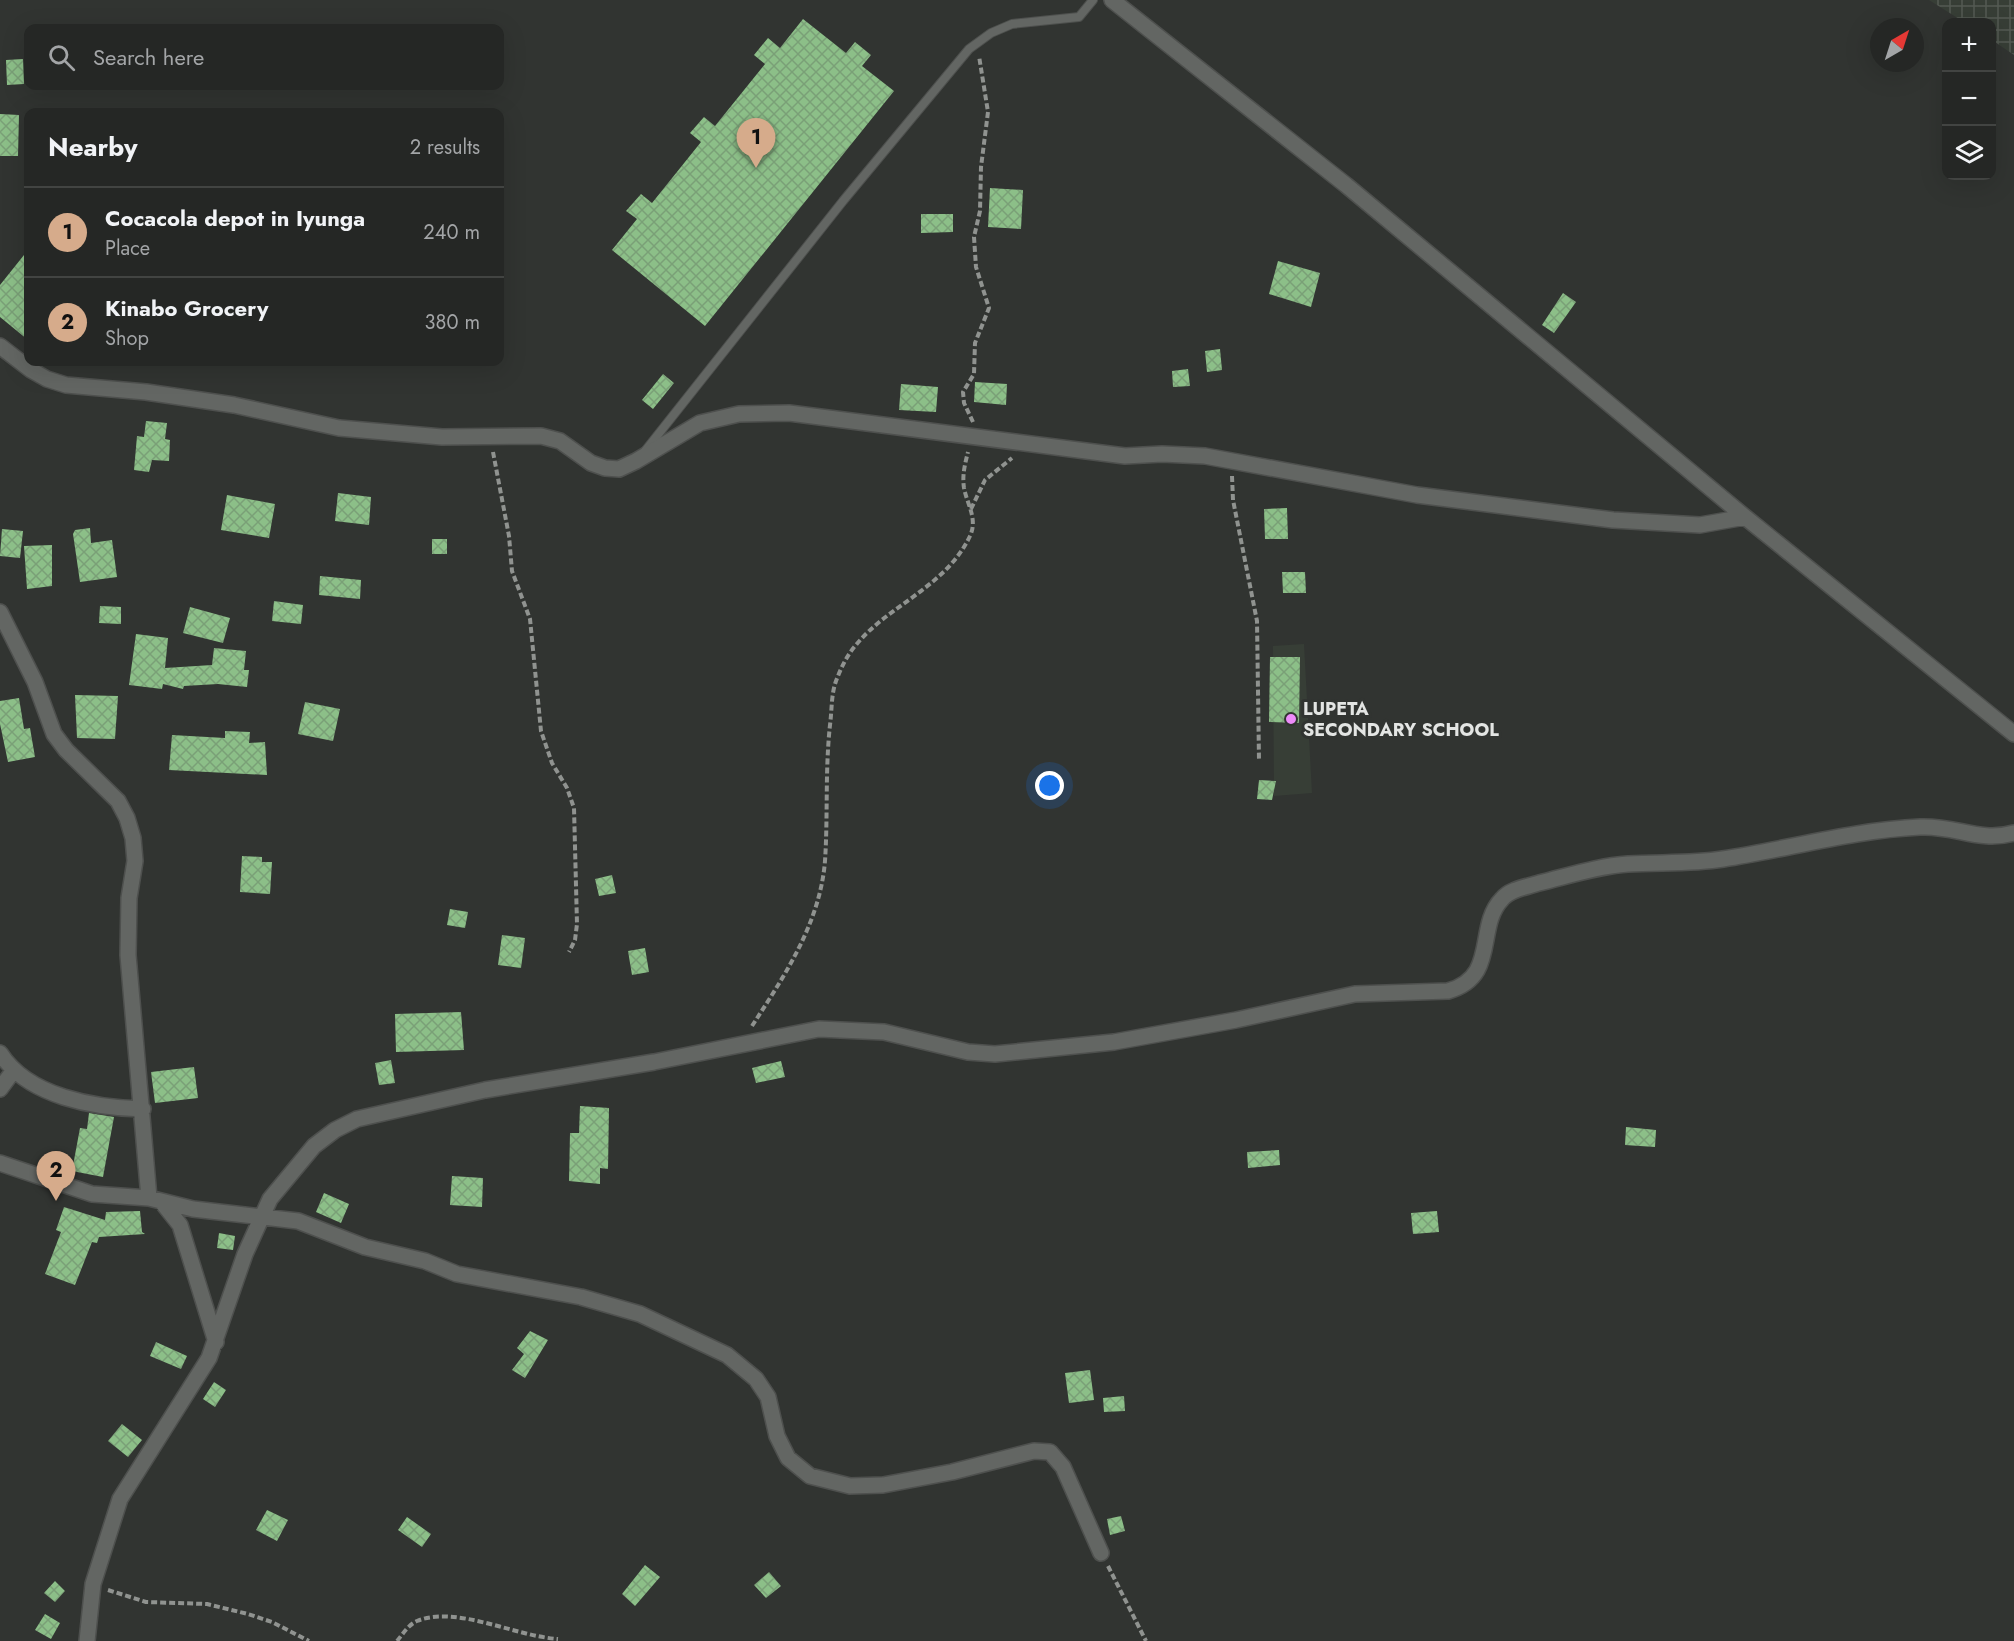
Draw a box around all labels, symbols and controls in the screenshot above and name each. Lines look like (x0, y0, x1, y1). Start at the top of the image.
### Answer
north arrow (1870, 18, 1924, 72)
map controls (1942, 18, 1996, 180)
button: + (1942, 18, 1996, 72)
search box (24, 24, 504, 90)
icon: search (45, 41, 78, 74)
text: Search here (93, 41, 204, 73)
button: − (1942, 72, 1996, 126)
pin: 1 (736, 118, 776, 168)
button: layers (1942, 126, 1996, 180)
text: Nearby (48, 128, 137, 166)
text: 2 results (410, 133, 480, 162)
text: Cocacola depot in Iyunga (105, 202, 365, 234)
text: 1 (62, 218, 73, 247)
text: 240 m (423, 218, 480, 247)
text: Place (105, 234, 150, 263)
text: Kinabo Grocery (105, 292, 268, 324)
text: 2 (61, 308, 74, 337)
text: 380 m (425, 308, 480, 337)
text: Shop (105, 324, 149, 353)
place label: LUPETA SECONDARY SCHOOL (1303, 696, 1499, 743)
marker: LUPETA SECONDARY SCHOOL (1284, 712, 1298, 726)
your location (1035, 771, 1064, 800)
pin: 2 (36, 1152, 76, 1201)

